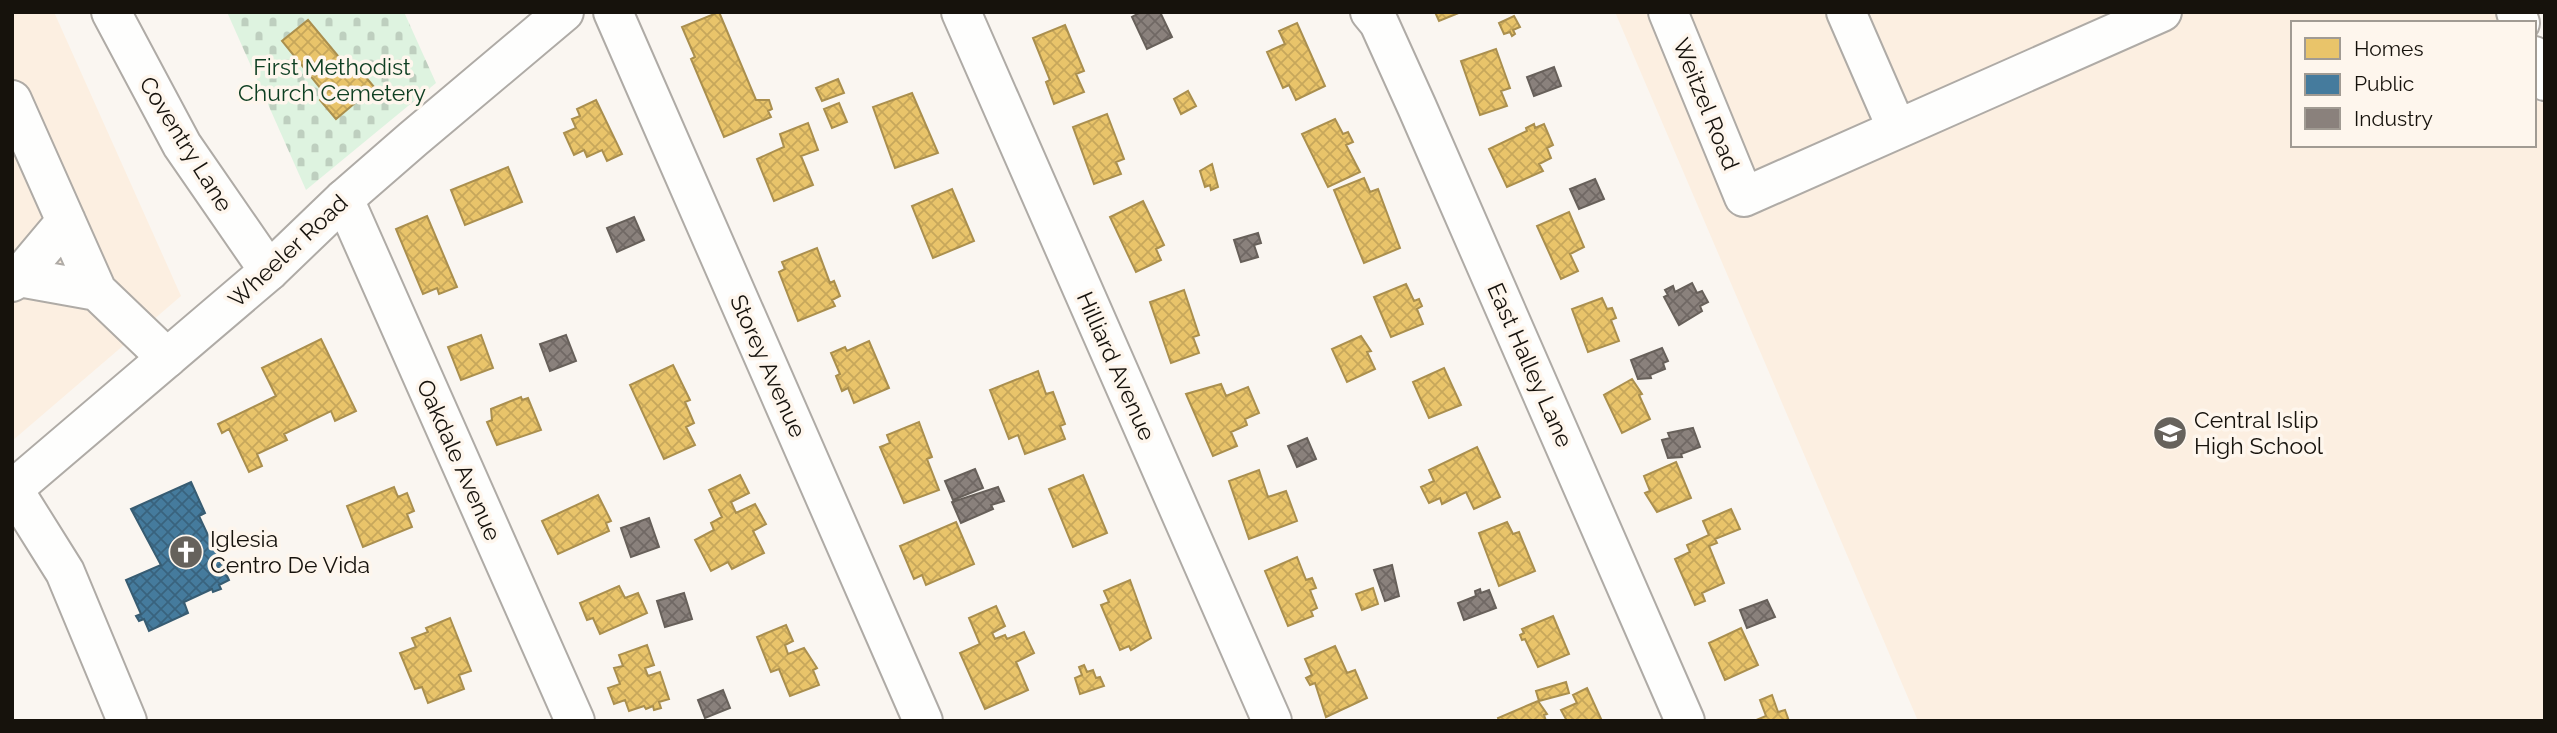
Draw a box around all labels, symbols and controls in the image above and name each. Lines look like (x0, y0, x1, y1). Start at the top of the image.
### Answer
legend (2291, 21, 2536, 147)
street label: Weitzel Road (1668, 34, 1745, 174)
text: Homes (2354, 36, 2424, 61)
park label: First Methodist Church Cemetery (238, 53, 426, 106)
street label: Coventry Lane (134, 71, 239, 216)
text: Public (2354, 71, 2414, 96)
text: Industry (2354, 106, 2433, 131)
street label: Wheeler Road (223, 189, 353, 313)
street label: East Halley Lane (1482, 279, 1579, 451)
street label: Hilliard Avenue (1072, 287, 1161, 444)
street label: Storey Avenue (725, 290, 812, 441)
street label: Oakdale Avenue (412, 375, 507, 545)
place label: Central Islip High School (2194, 406, 2324, 459)
school or university icon: Central Islip High School (2151, 414, 2189, 452)
place label: Iglesia Centro De Vida (210, 525, 370, 578)
church icon: Iglesia Centro De Vida (167, 533, 205, 571)

